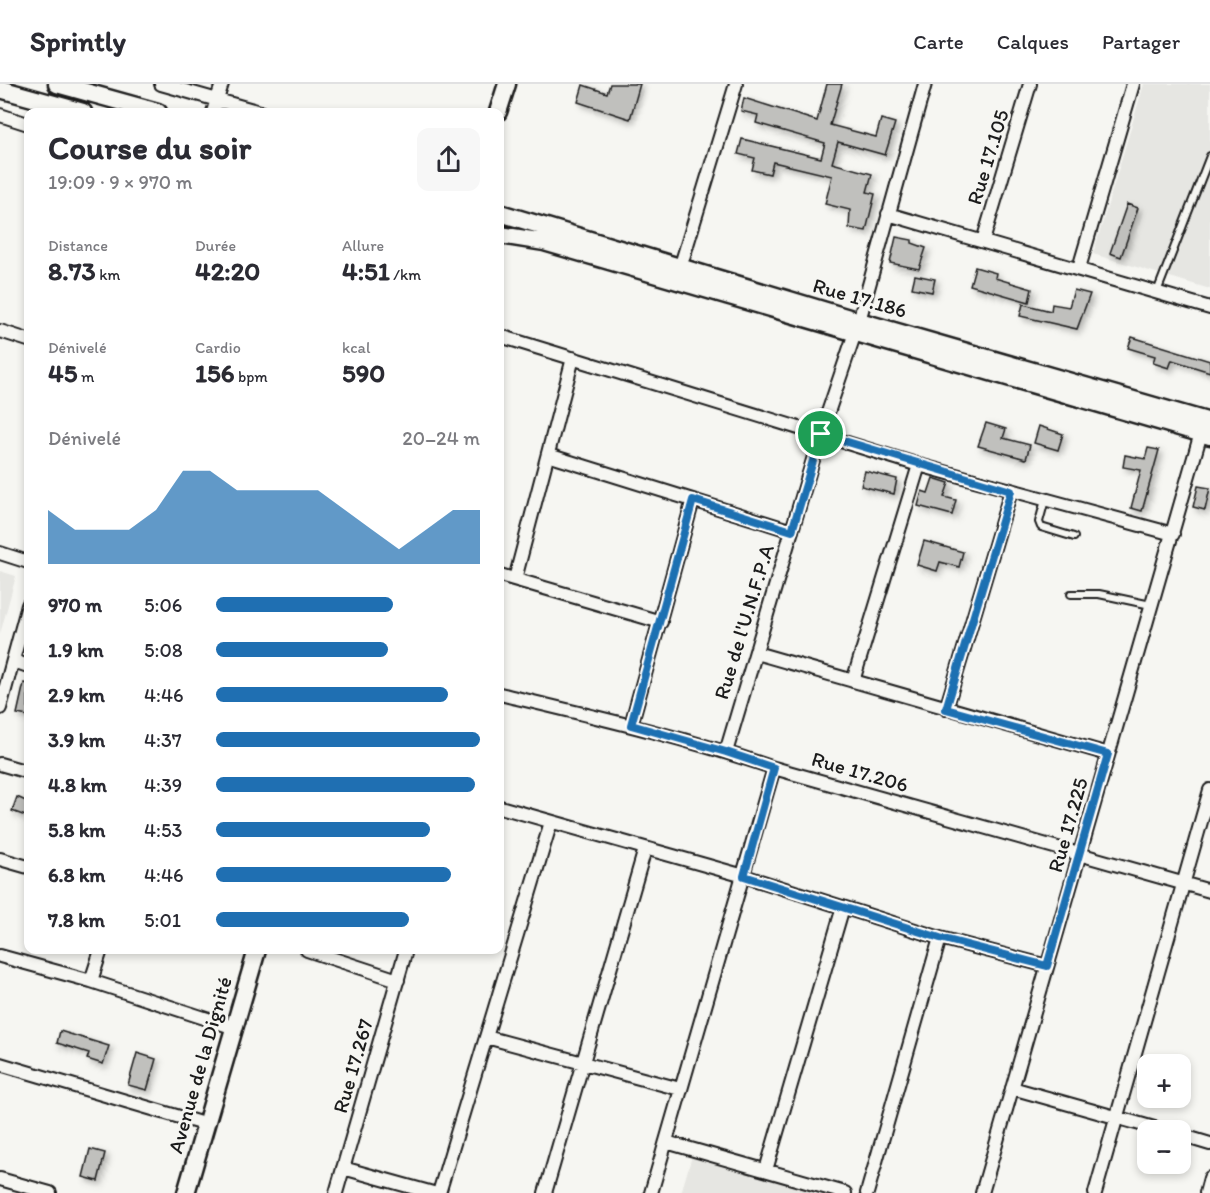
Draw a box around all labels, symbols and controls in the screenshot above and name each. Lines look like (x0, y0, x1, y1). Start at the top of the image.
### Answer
text: Sprintly (30, 24, 126, 58)
text: Carte (913, 29, 964, 54)
text: Calques (997, 29, 1069, 54)
text: Partager (1102, 29, 1180, 54)
street label: Rue 17.105 (961, 106, 1014, 207)
text: Course du soir (48, 128, 251, 167)
button: share (417, 128, 480, 191)
text: 19:09 · 9 × 970 m (48, 170, 192, 194)
text: Distance (48, 236, 108, 255)
text: Durée (195, 236, 236, 255)
text: Allure (342, 236, 384, 255)
text: 8.73 (48, 255, 96, 287)
text: 42:20 (195, 255, 260, 287)
text: 4:51 (342, 255, 390, 287)
text: km (96, 265, 120, 284)
text: /km (390, 265, 421, 284)
street label: Rue 17.186 (810, 272, 910, 323)
text: Dénivelé (48, 338, 107, 357)
text: Cardio (195, 338, 241, 357)
text: kcal (342, 338, 370, 357)
text: 45 (48, 357, 77, 389)
text: 156 (195, 357, 234, 389)
text: 590 (342, 357, 385, 389)
text: m (77, 367, 94, 386)
text: bpm (234, 367, 268, 386)
pin (795, 408, 846, 459)
icon: arrive (804, 417, 837, 450)
text: Dénivelé (48, 426, 121, 450)
text: 20–24 m (402, 426, 480, 450)
street label: Rue de l'U.N.F.P.A (708, 541, 779, 702)
text: 970 m (48, 593, 102, 617)
text: 5:06 (144, 593, 182, 617)
text: 1.9 km (48, 638, 104, 662)
text: 5:08 (144, 638, 183, 662)
text: 2.9 km (48, 683, 105, 707)
text: 4:46 (144, 683, 184, 707)
text: 3.9 km (48, 728, 105, 752)
text: 4:37 (144, 728, 182, 752)
street label: Rue 17.206 (809, 746, 911, 797)
text: 4.8 km (48, 773, 107, 797)
text: 4:39 (144, 773, 182, 797)
street label: Rue 17.225 (1042, 775, 1093, 875)
text: 5.8 km (48, 818, 105, 842)
text: 4:53 (144, 818, 182, 842)
text: 6.8 km (48, 863, 105, 887)
text: 4:46 (144, 863, 184, 887)
text: 7.8 km (48, 908, 105, 932)
text: 5:01 (144, 908, 181, 932)
street label: Avenue de la Dignité (162, 974, 237, 1156)
street label: Rue 17.267 (327, 1016, 378, 1116)
map controls (1137, 1054, 1191, 1174)
button: + (1137, 1054, 1191, 1108)
button: − (1137, 1120, 1191, 1174)

